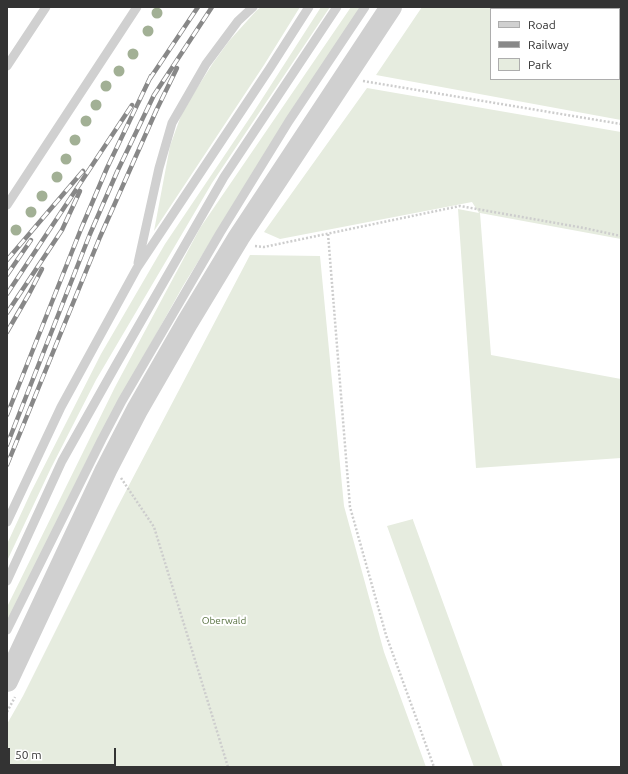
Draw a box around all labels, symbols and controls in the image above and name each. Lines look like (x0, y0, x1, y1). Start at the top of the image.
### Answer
legend (490, 8, 620, 80)
text: Road (528, 18, 556, 31)
text: Railway (528, 38, 569, 51)
text: Park (528, 58, 552, 71)
park label: Oberwald (202, 615, 246, 627)
scale bar (10, 740, 118, 766)
text: 50 m (15, 748, 42, 761)

